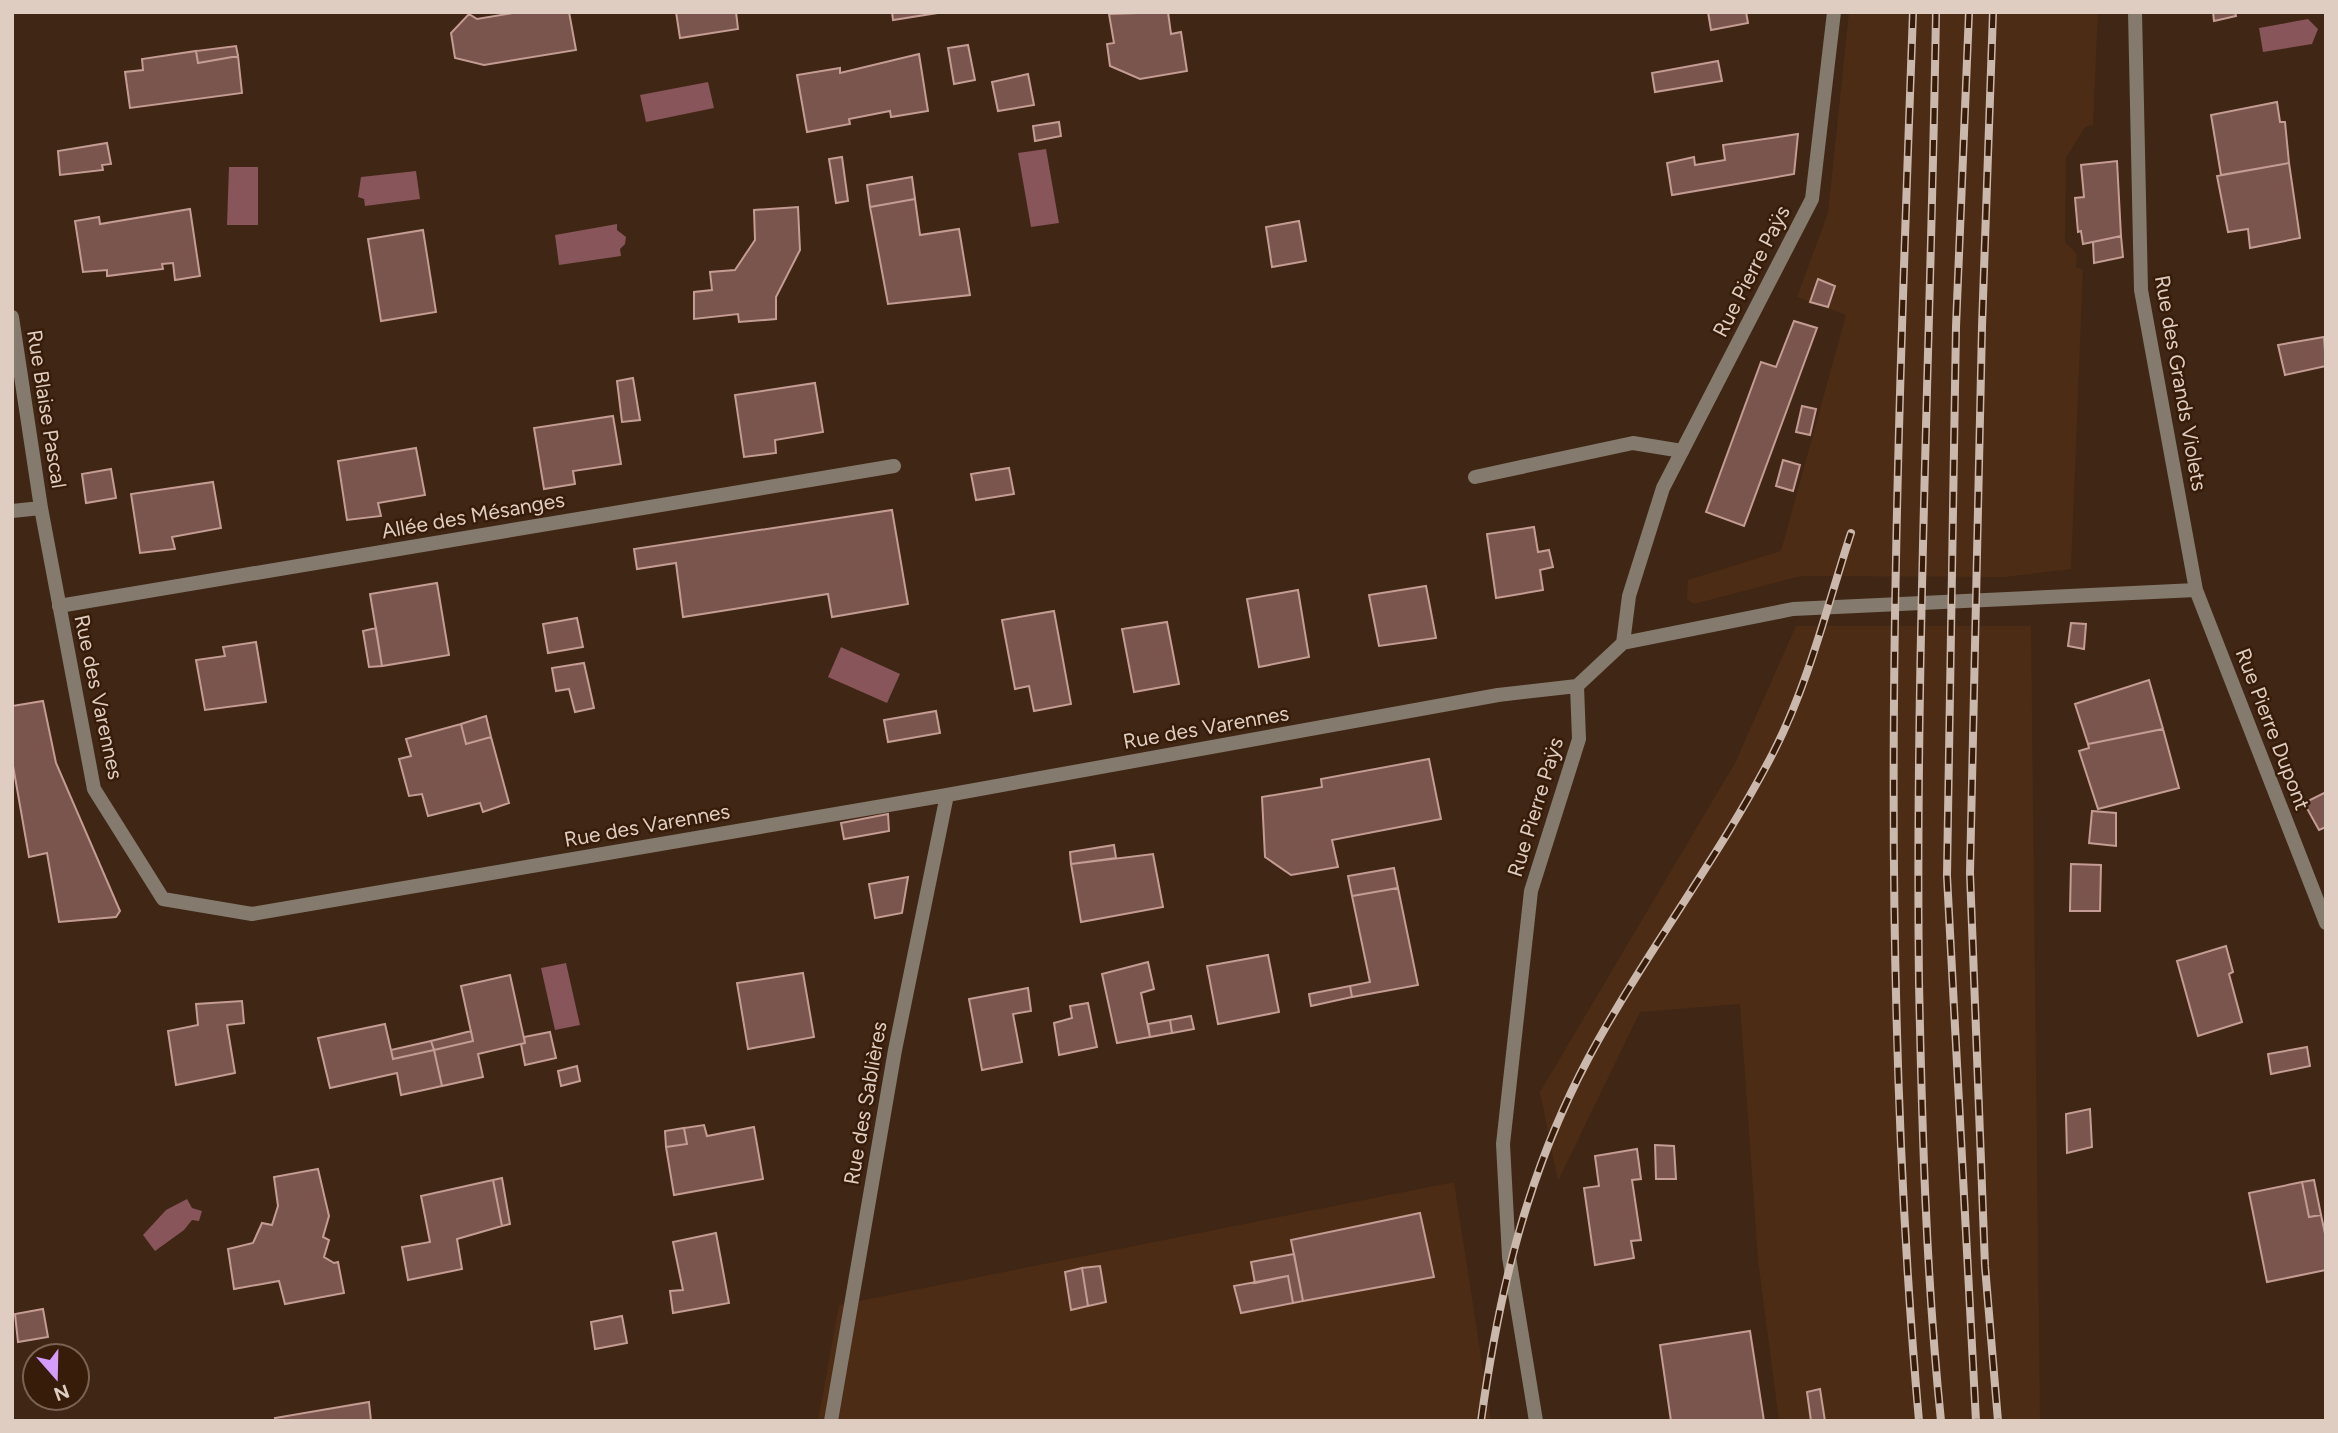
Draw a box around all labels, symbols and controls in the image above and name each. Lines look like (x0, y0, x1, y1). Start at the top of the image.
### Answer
street label: Rue Pierre Paÿs (1707, 201, 1795, 341)
street label: Rue des Grands Violets (2150, 273, 2212, 493)
street label: Rue Blaise Pascal (22, 328, 72, 490)
street label: Allée des Mésanges (380, 487, 566, 543)
street label: Rue des Varennes (69, 612, 129, 782)
street label: Rue Pierre Dupont (2231, 645, 2315, 813)
street label: Rue des Varennes (1121, 700, 1291, 754)
street label: Rue Pierre Paÿs (1502, 734, 1568, 880)
street label: Rue des Varennes (562, 798, 732, 852)
street label: Rue des Sablières (838, 1019, 892, 1187)
north arrow (21, 1342, 91, 1412)
text: N (51, 1379, 72, 1406)

